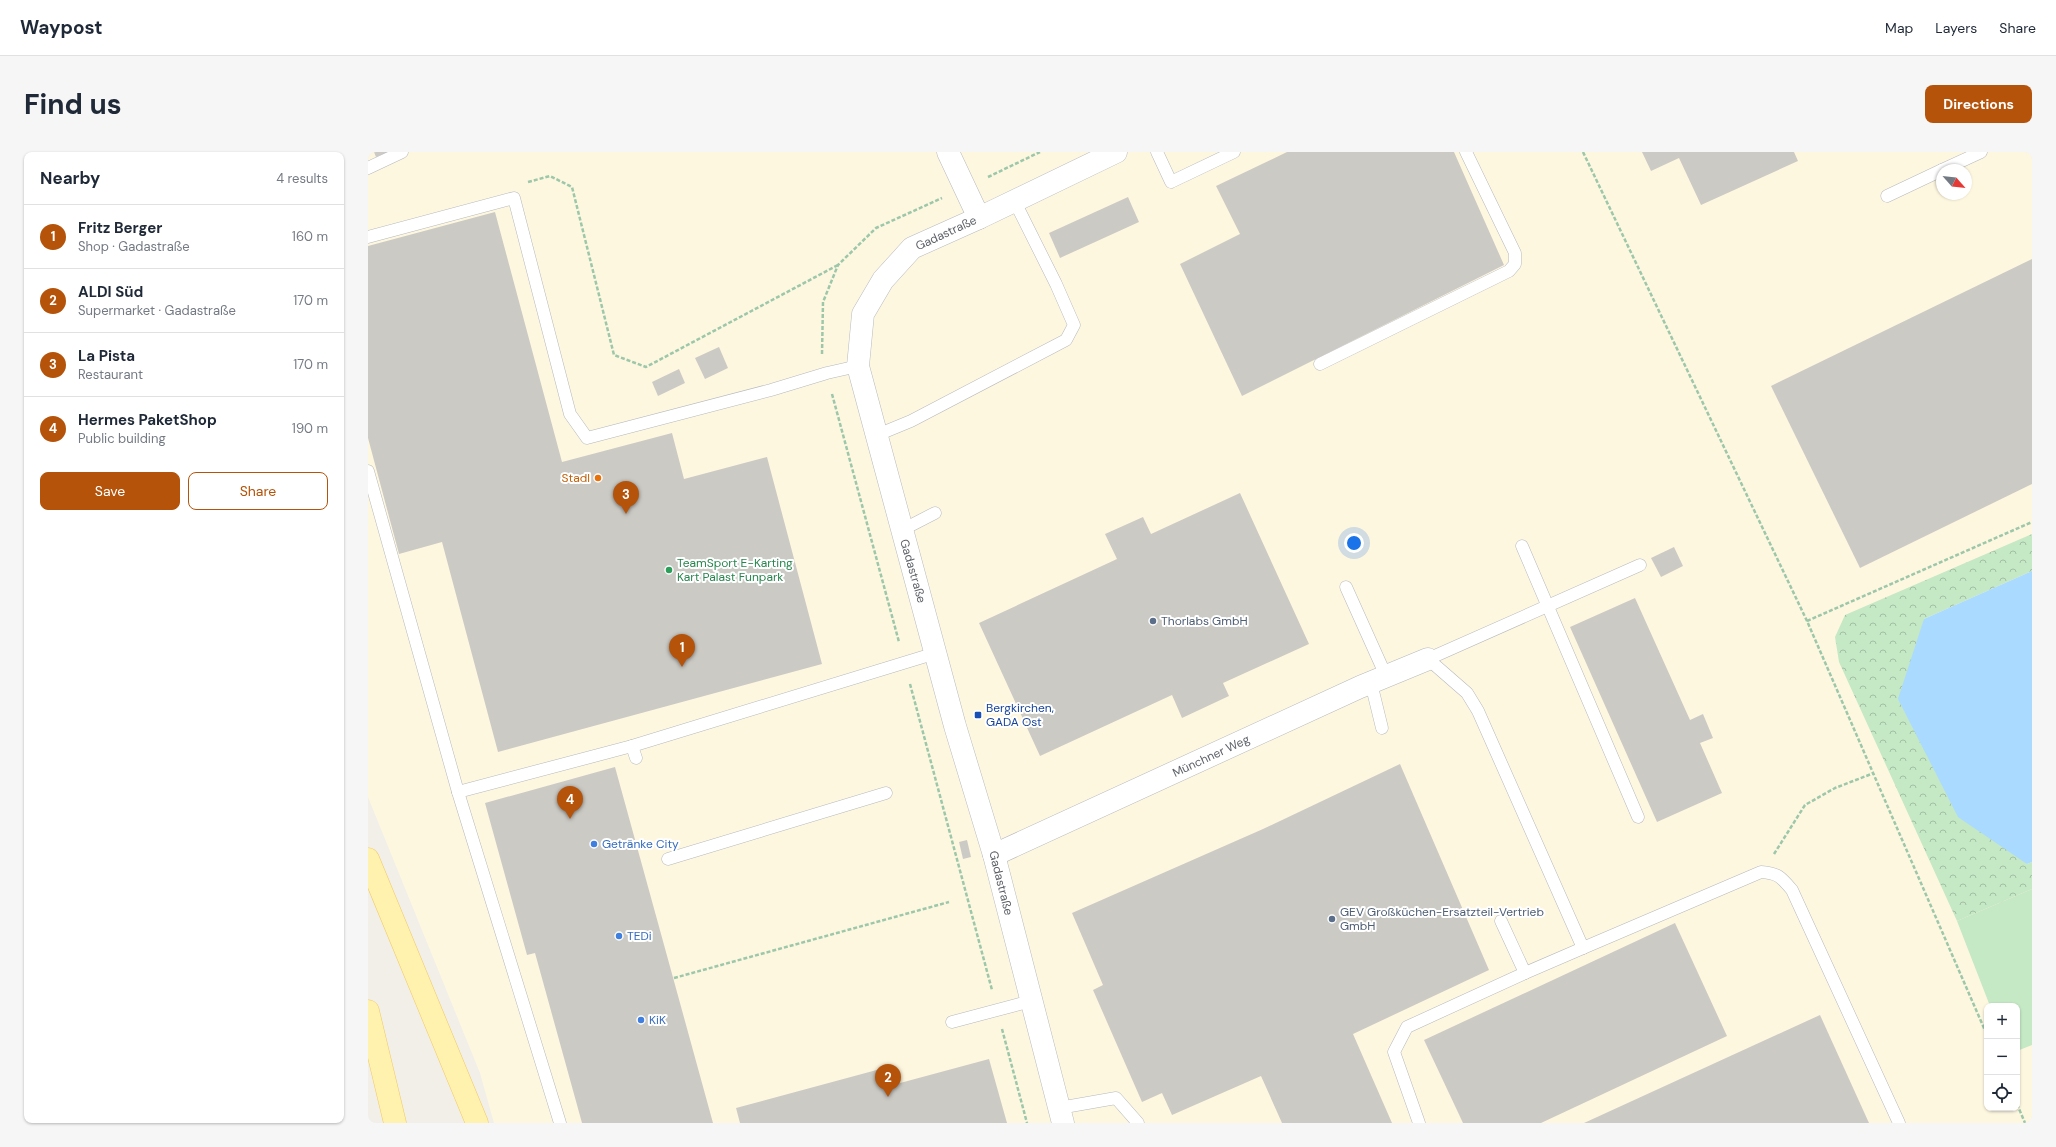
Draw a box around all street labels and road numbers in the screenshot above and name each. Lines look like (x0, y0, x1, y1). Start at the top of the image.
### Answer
street label: Gadastraße (913, 212, 979, 254)
street label: Gadastraße (896, 537, 930, 605)
street label: Münchner Weg (1170, 731, 1252, 781)
street label: Gadastraße (985, 849, 1017, 917)

